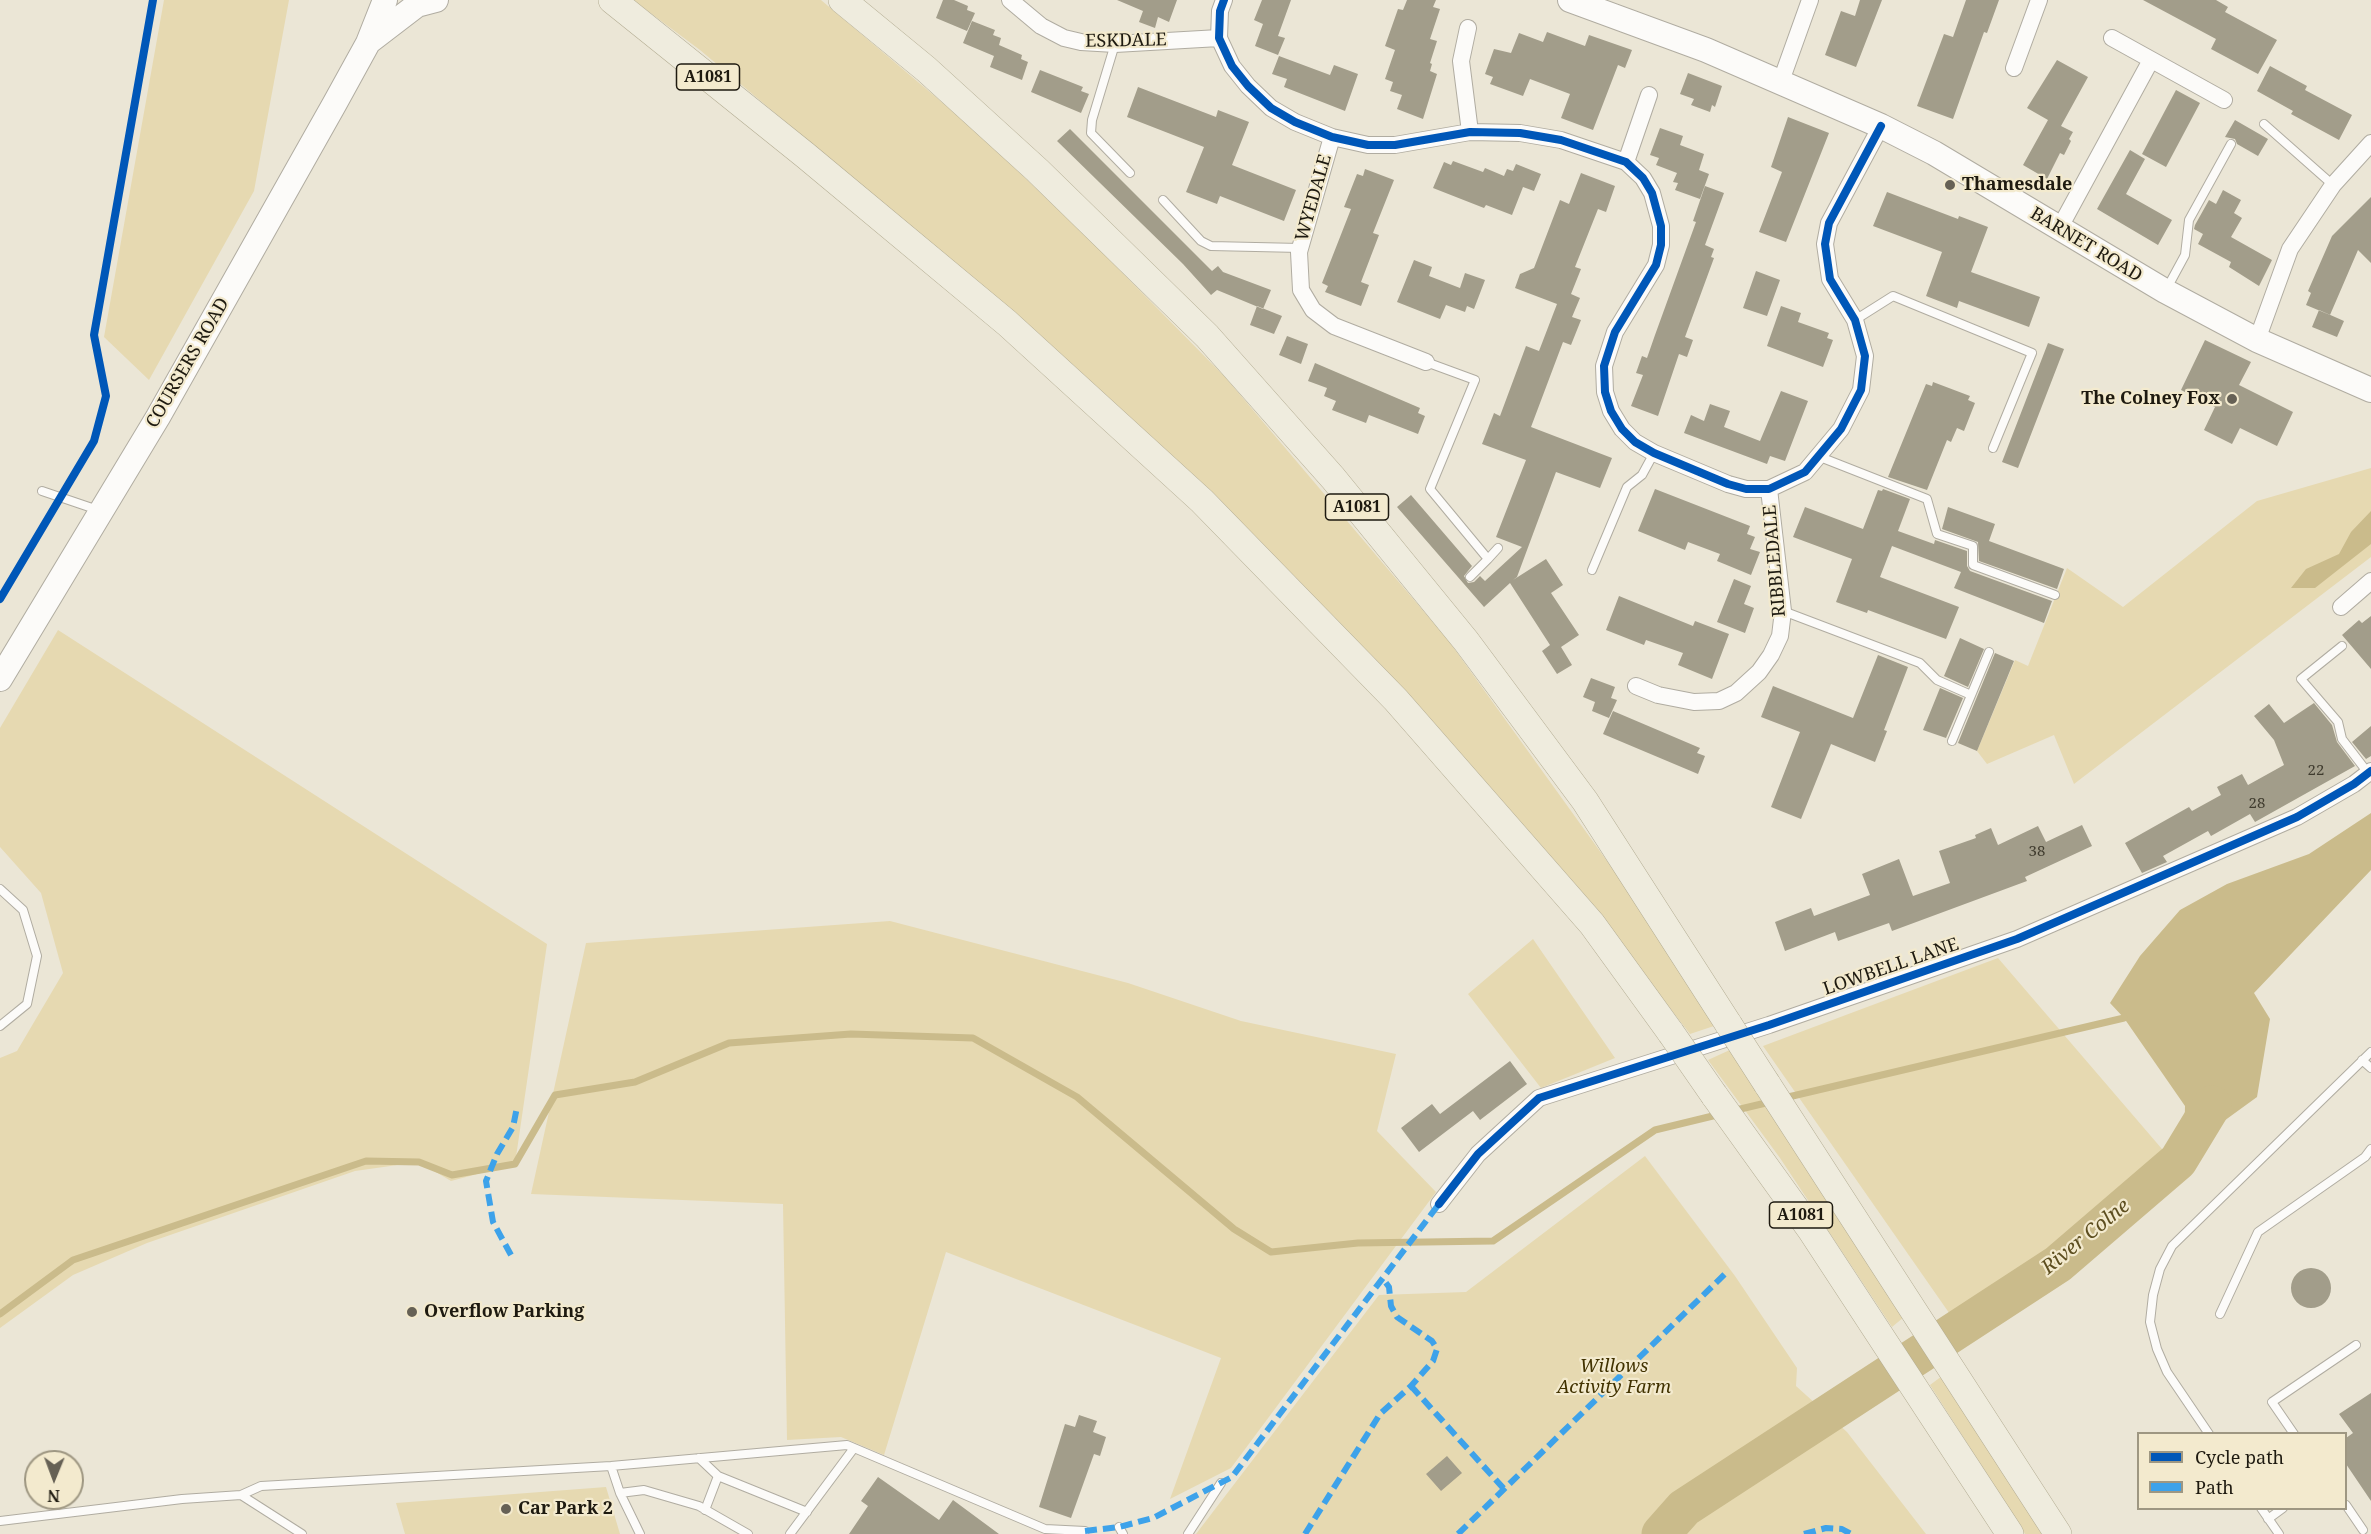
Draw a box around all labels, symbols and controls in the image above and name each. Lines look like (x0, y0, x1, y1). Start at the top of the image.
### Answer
street label: ESKDALE (1085, 29, 1167, 53)
road number: A1081 (676, 64, 740, 90)
street label: WYEDALE (1291, 152, 1337, 244)
place label: Thamesdale (1962, 174, 2072, 196)
marker: Thamesdale (1943, 178, 1957, 192)
street label: BARNET ROAD (2026, 203, 2146, 287)
street label: COURSERS ROAD (142, 294, 234, 432)
place label: The Colney Fox (2081, 388, 2220, 410)
marker: The Colney Fox (2225, 392, 2239, 406)
road number: A1081 (1326, 494, 1388, 520)
street label: RIBBLEDALE (1759, 504, 1791, 618)
house number: 22 (2308, 762, 2324, 780)
house number: 28 (2249, 795, 2265, 813)
house number: 38 (2029, 843, 2045, 861)
street label: LOWBELL LANE (1820, 934, 1962, 1000)
water label: River Colne (2037, 1194, 2135, 1280)
road number: A1081 (1770, 1202, 1832, 1228)
place label: Overflow Parking (424, 1301, 584, 1323)
marker: Overflow Parking (405, 1305, 419, 1319)
park label: Willows Activity Farm (1557, 1356, 1671, 1398)
legend (2137, 1432, 2347, 1510)
text: Cycle path (2195, 1445, 2284, 1469)
north arrow (24, 1450, 84, 1510)
text: Path (2195, 1475, 2234, 1499)
text: N (47, 1485, 60, 1507)
place label: Car Park 2 (518, 1498, 613, 1520)
marker: Car Park 2 (499, 1502, 513, 1516)

